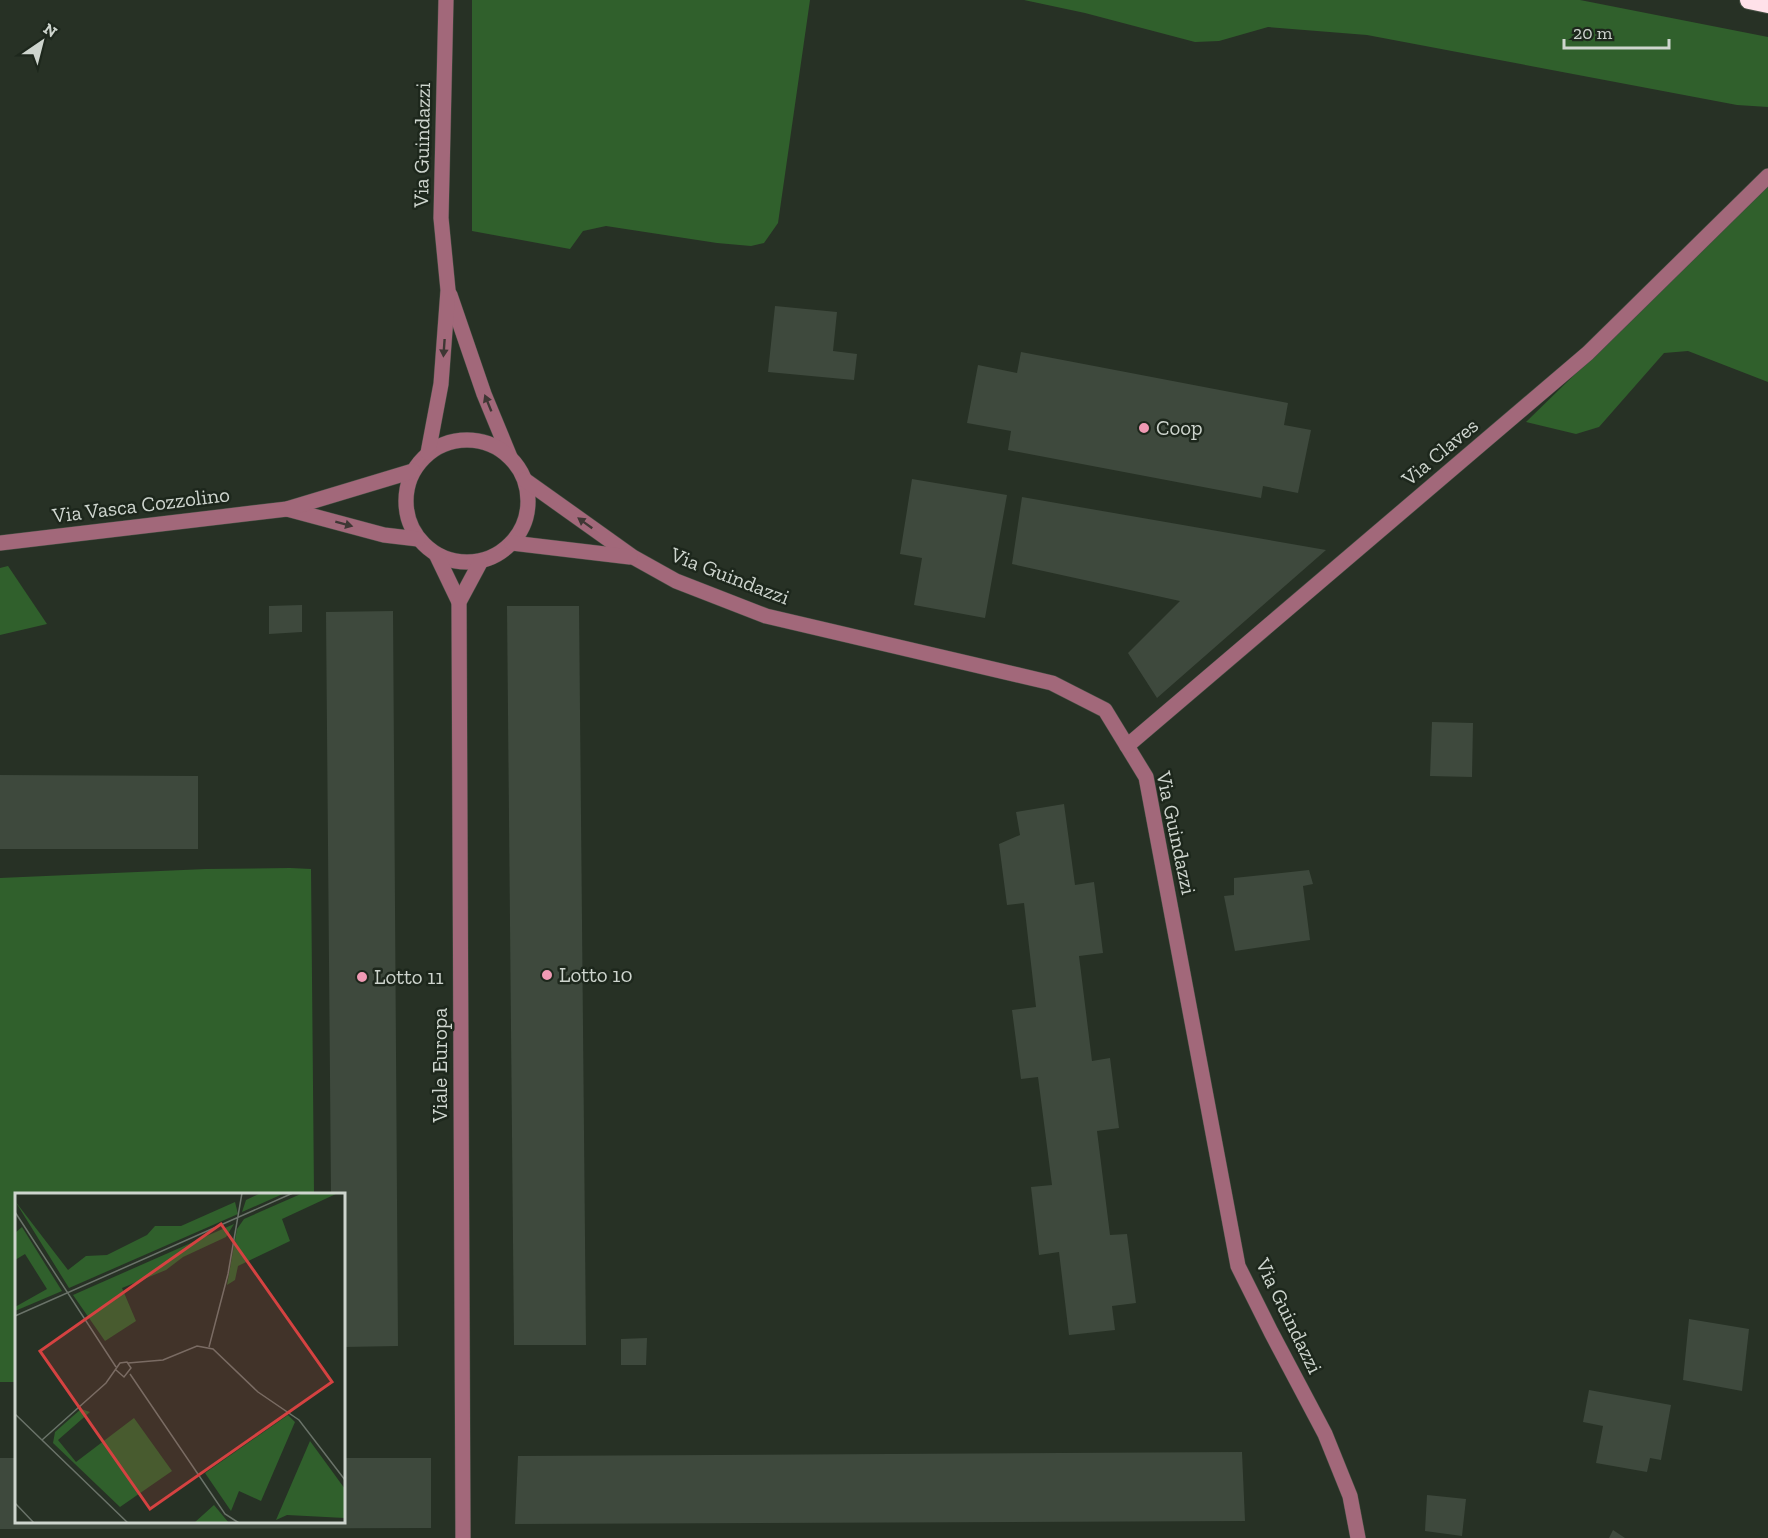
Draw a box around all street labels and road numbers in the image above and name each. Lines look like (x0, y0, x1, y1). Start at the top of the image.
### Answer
street label: Via Guindazzi (408, 82, 435, 209)
street label: Via Claves (1396, 412, 1483, 491)
street label: Via Vasca Cozzolino (50, 481, 231, 528)
street label: Via Guindazzi (666, 541, 793, 610)
street label: Via Guindazzi (1151, 768, 1202, 897)
street label: Viale Europa (427, 1008, 452, 1123)
street label: Via Guindazzi (1250, 1253, 1328, 1378)

